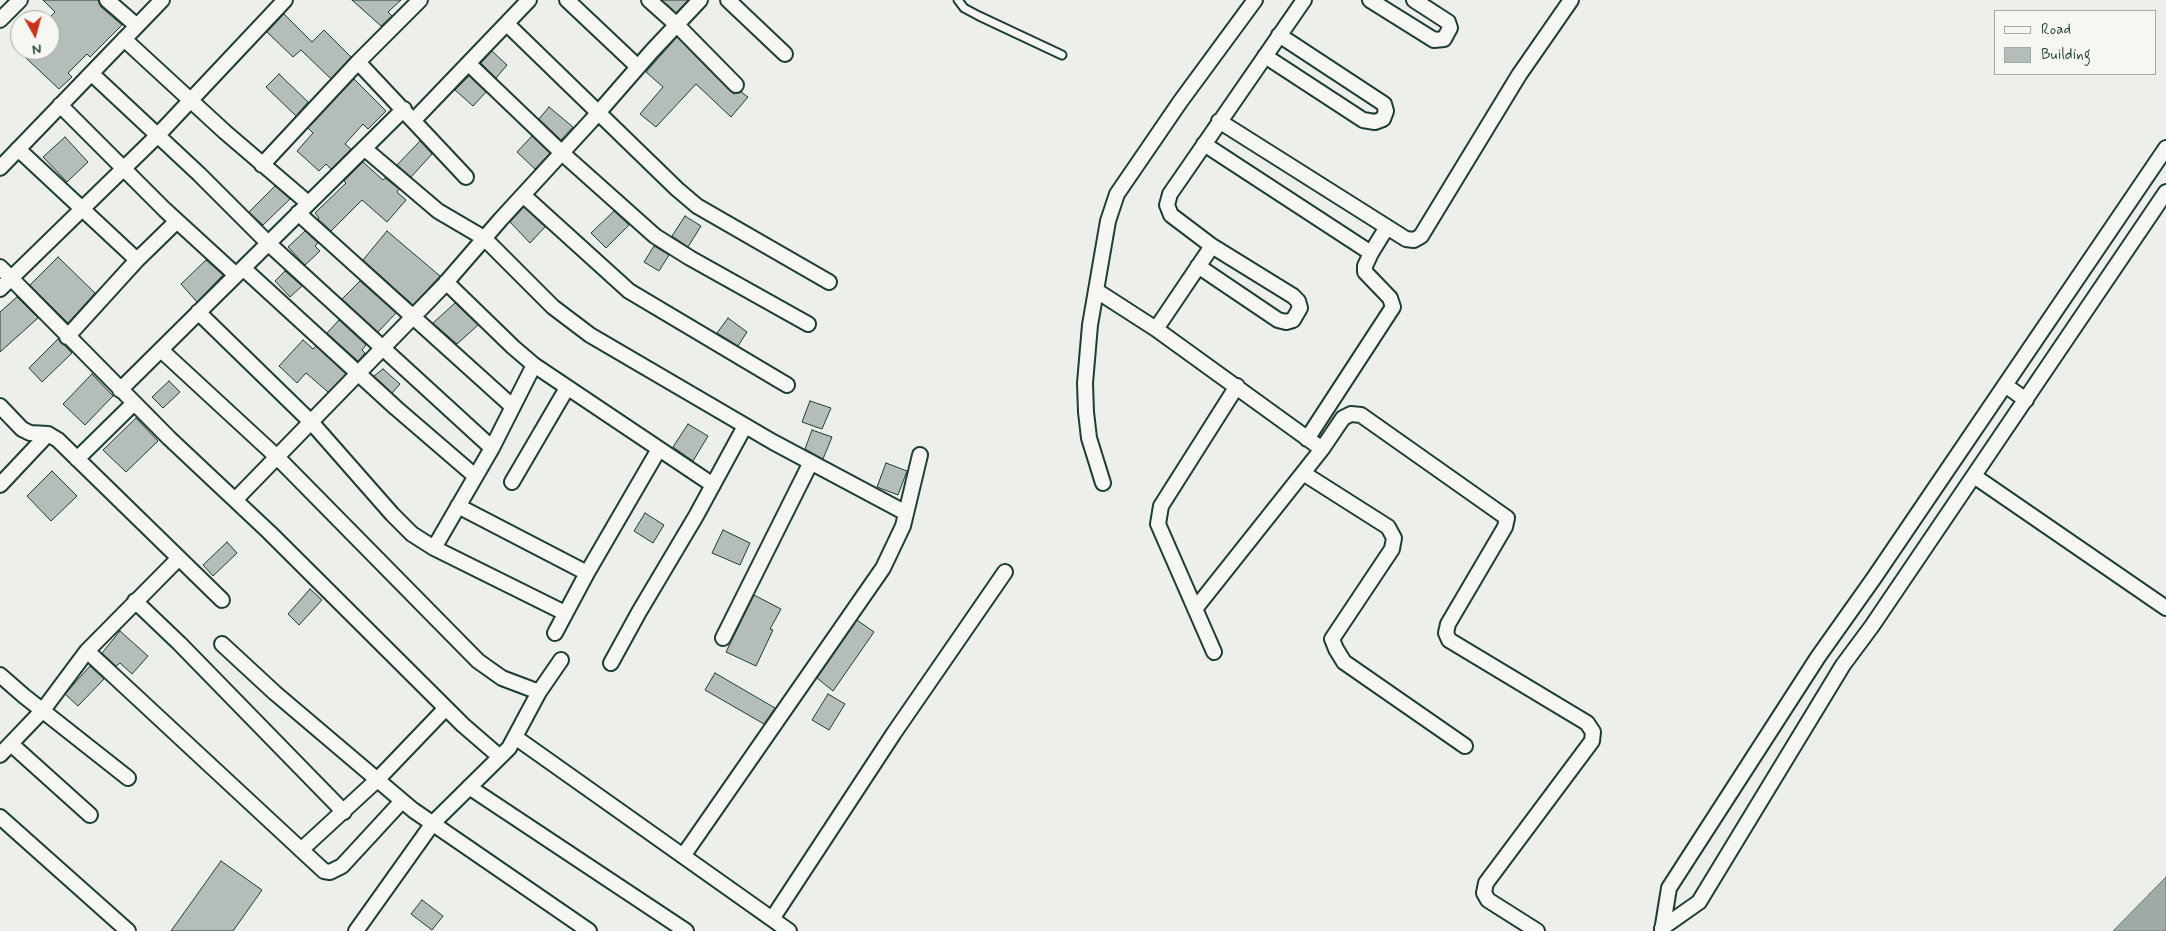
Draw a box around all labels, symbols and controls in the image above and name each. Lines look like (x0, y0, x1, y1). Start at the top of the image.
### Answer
north arrow (10, 10, 60, 60)
legend (1994, 10, 2156, 75)
text: Road (2041, 20, 2071, 40)
text: N (31, 39, 42, 58)
text: Building (2041, 45, 2091, 65)

